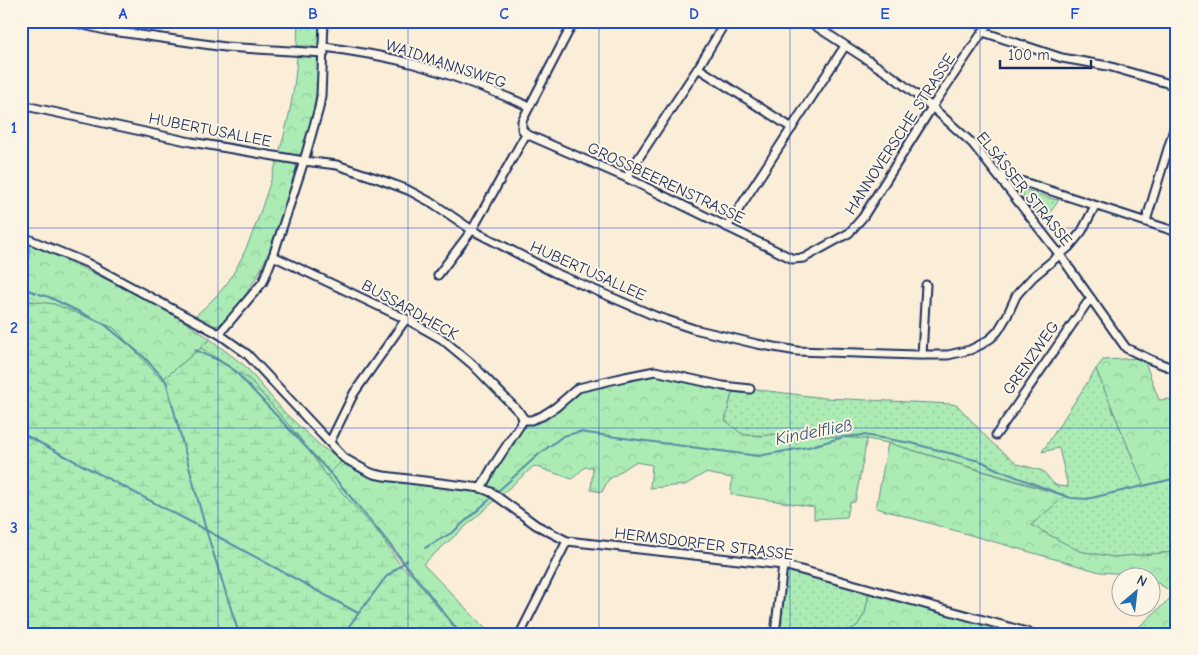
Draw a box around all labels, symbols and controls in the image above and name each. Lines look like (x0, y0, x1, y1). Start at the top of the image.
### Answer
text: A (119, 5, 128, 23)
text: B (308, 5, 318, 23)
text: C (499, 5, 509, 23)
text: D (689, 5, 699, 23)
text: E (880, 5, 890, 23)
text: F (1070, 5, 1080, 23)
street label: WAIDMANNSWEG (383, 36, 509, 92)
scale bar (1000, 38, 1092, 70)
text: 100 m (1008, 46, 1050, 64)
street label: HANNOVERSCHE STRASSE (841, 50, 959, 218)
street label: HUBERTUSALLEE (147, 109, 273, 151)
text: 1 (11, 119, 17, 137)
street label: ELSÄSSER STRASSE (973, 128, 1076, 250)
street label: GROSSBEERENSTRASSE (585, 139, 748, 227)
street label: HUBERTUSALLEE (527, 237, 649, 305)
street label: BUSSARDHECK (359, 276, 461, 344)
street label: GRENZWEG (999, 318, 1063, 398)
text: 2 (10, 319, 18, 337)
water label: Kindelfließ (773, 414, 855, 450)
text: 3 (10, 519, 18, 537)
street label: HERMSDORFER STRASSE (614, 524, 795, 564)
north arrow (1110, 568, 1160, 618)
text: N (1134, 571, 1150, 591)

